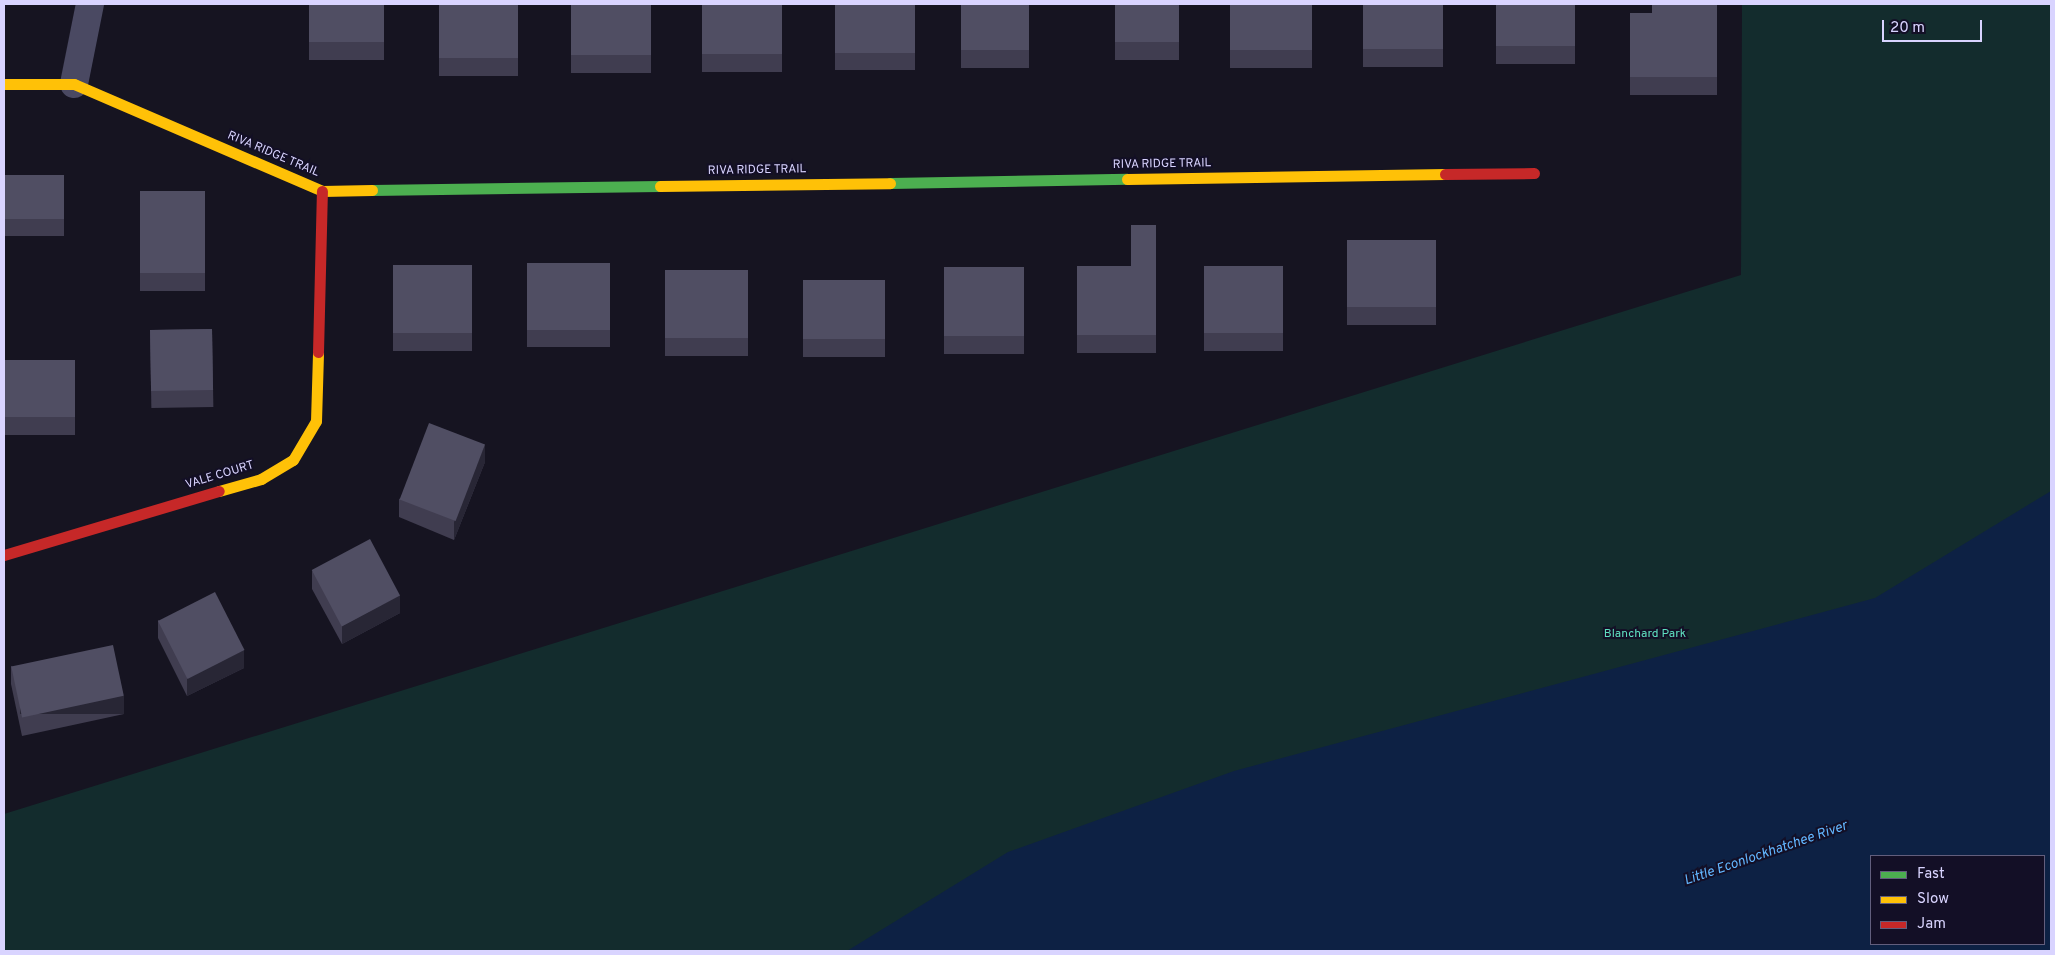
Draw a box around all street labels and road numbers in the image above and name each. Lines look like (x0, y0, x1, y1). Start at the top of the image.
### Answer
street label: RIVA RIDGE TRAIL (224, 129, 322, 181)
street label: RIVA RIDGE TRAIL (1112, 157, 1212, 173)
street label: RIVA RIDGE TRAIL (707, 163, 807, 179)
street label: VALE COURT (184, 459, 256, 493)

